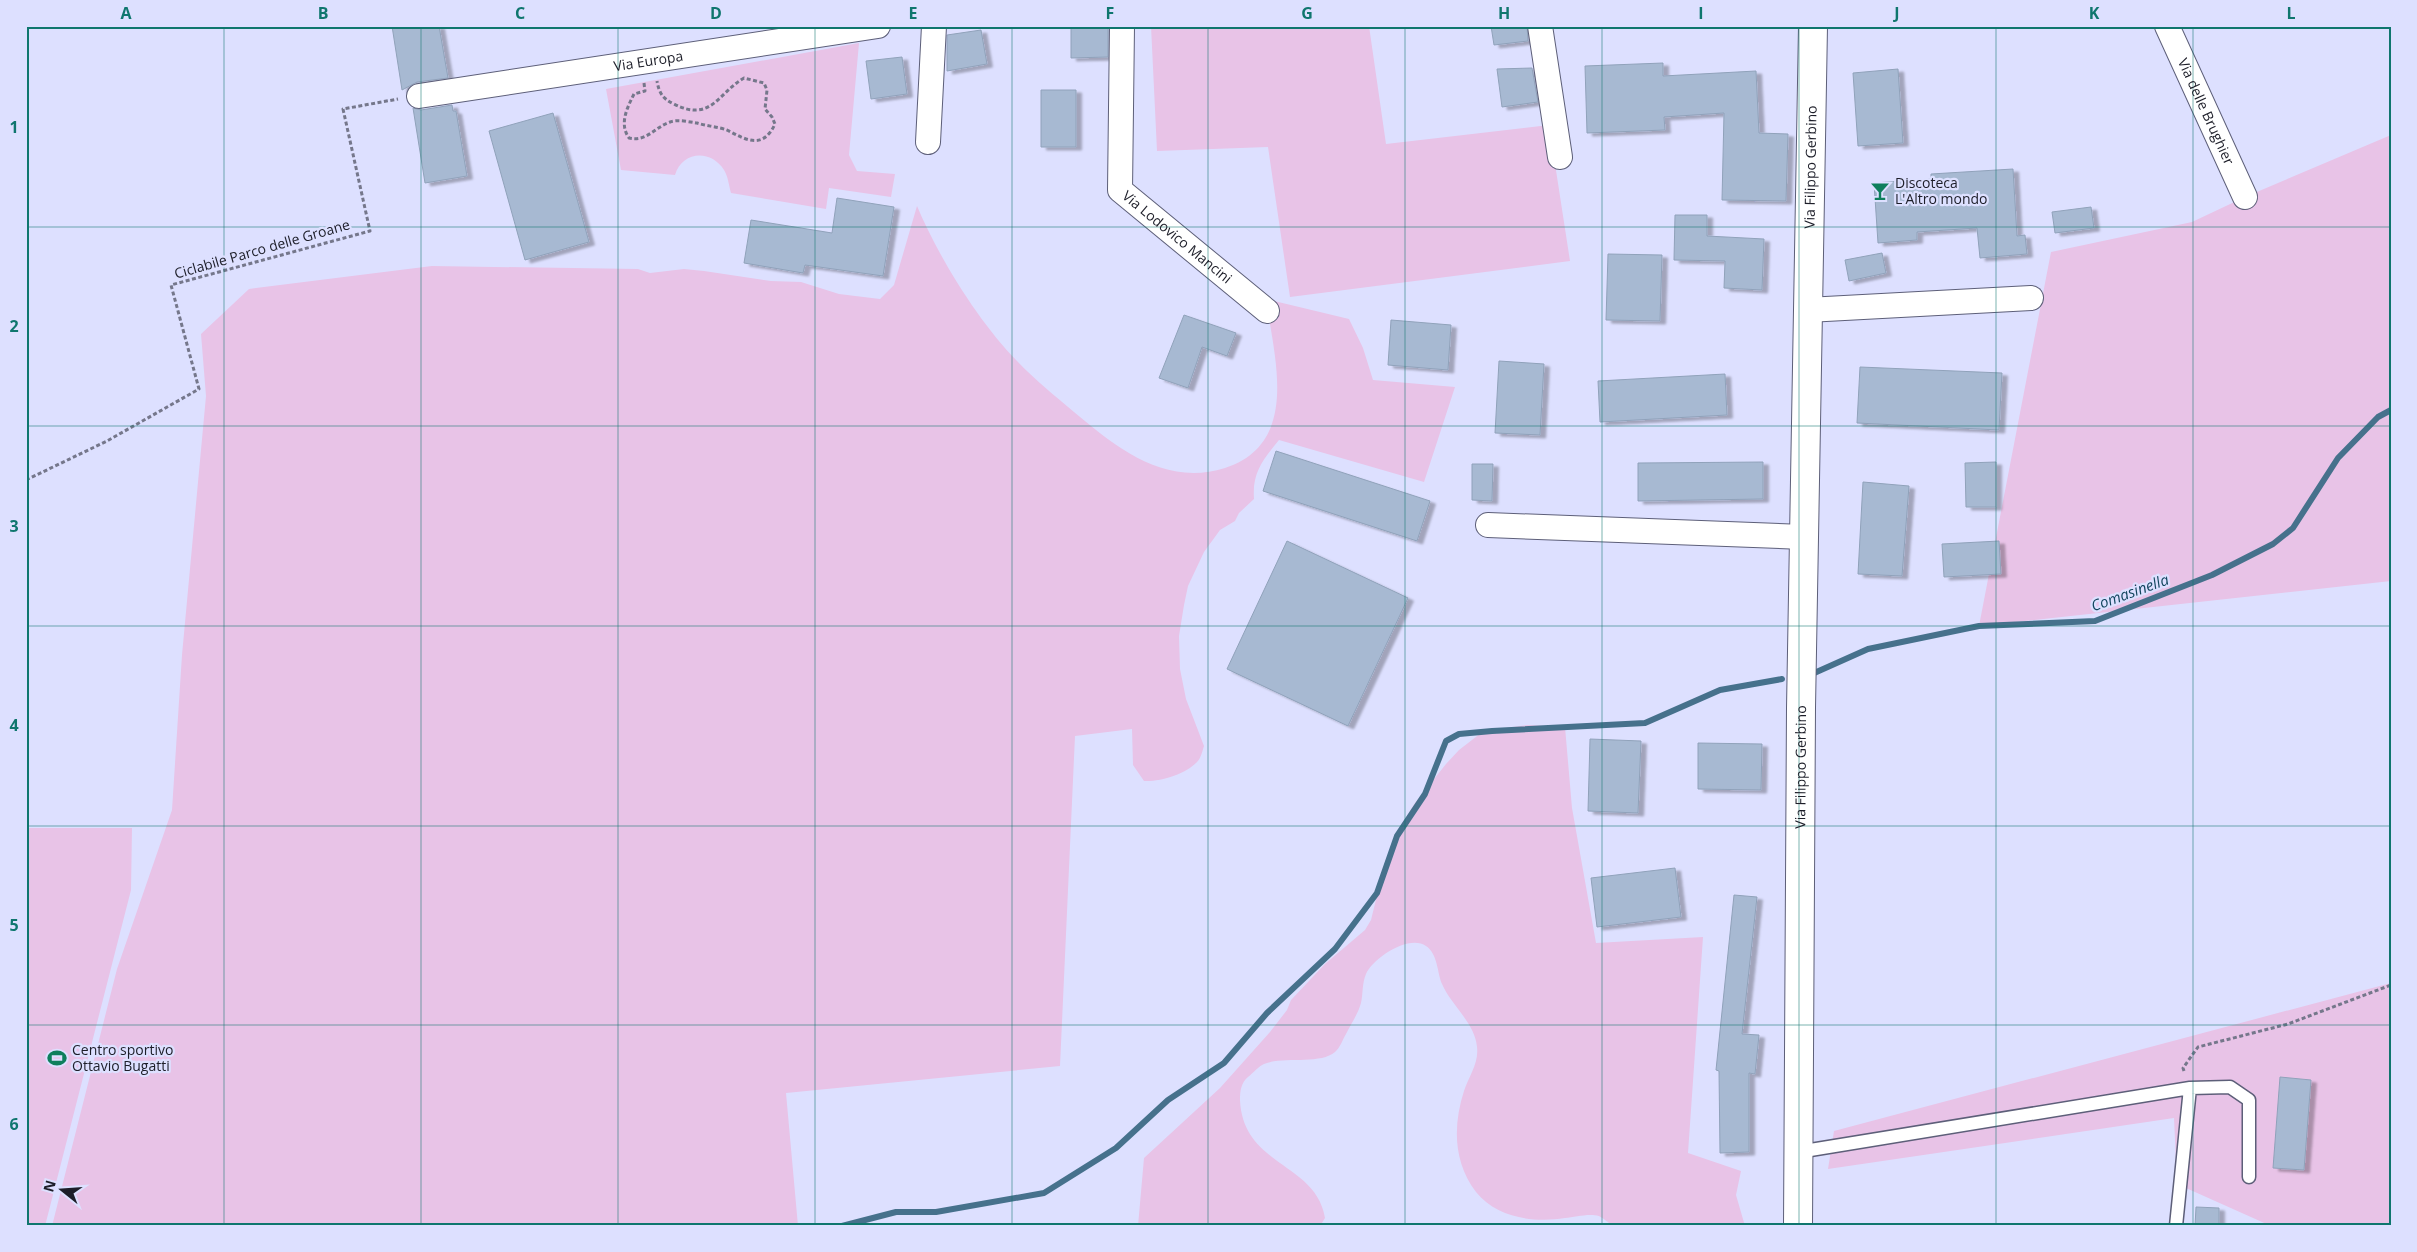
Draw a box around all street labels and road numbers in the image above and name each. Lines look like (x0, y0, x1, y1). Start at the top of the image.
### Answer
street label: Via Europa (612, 46, 684, 75)
street label: Via delle Brughier (2174, 55, 2239, 168)
street label: Via Filippo Gerbino (1799, 105, 1821, 229)
street label: Via Lodovico Mancini (1119, 186, 1236, 287)
street label: Ciclabile Parco delle Groane (172, 214, 352, 283)
street label: Via Filippo Gerbino (1790, 705, 1810, 829)

